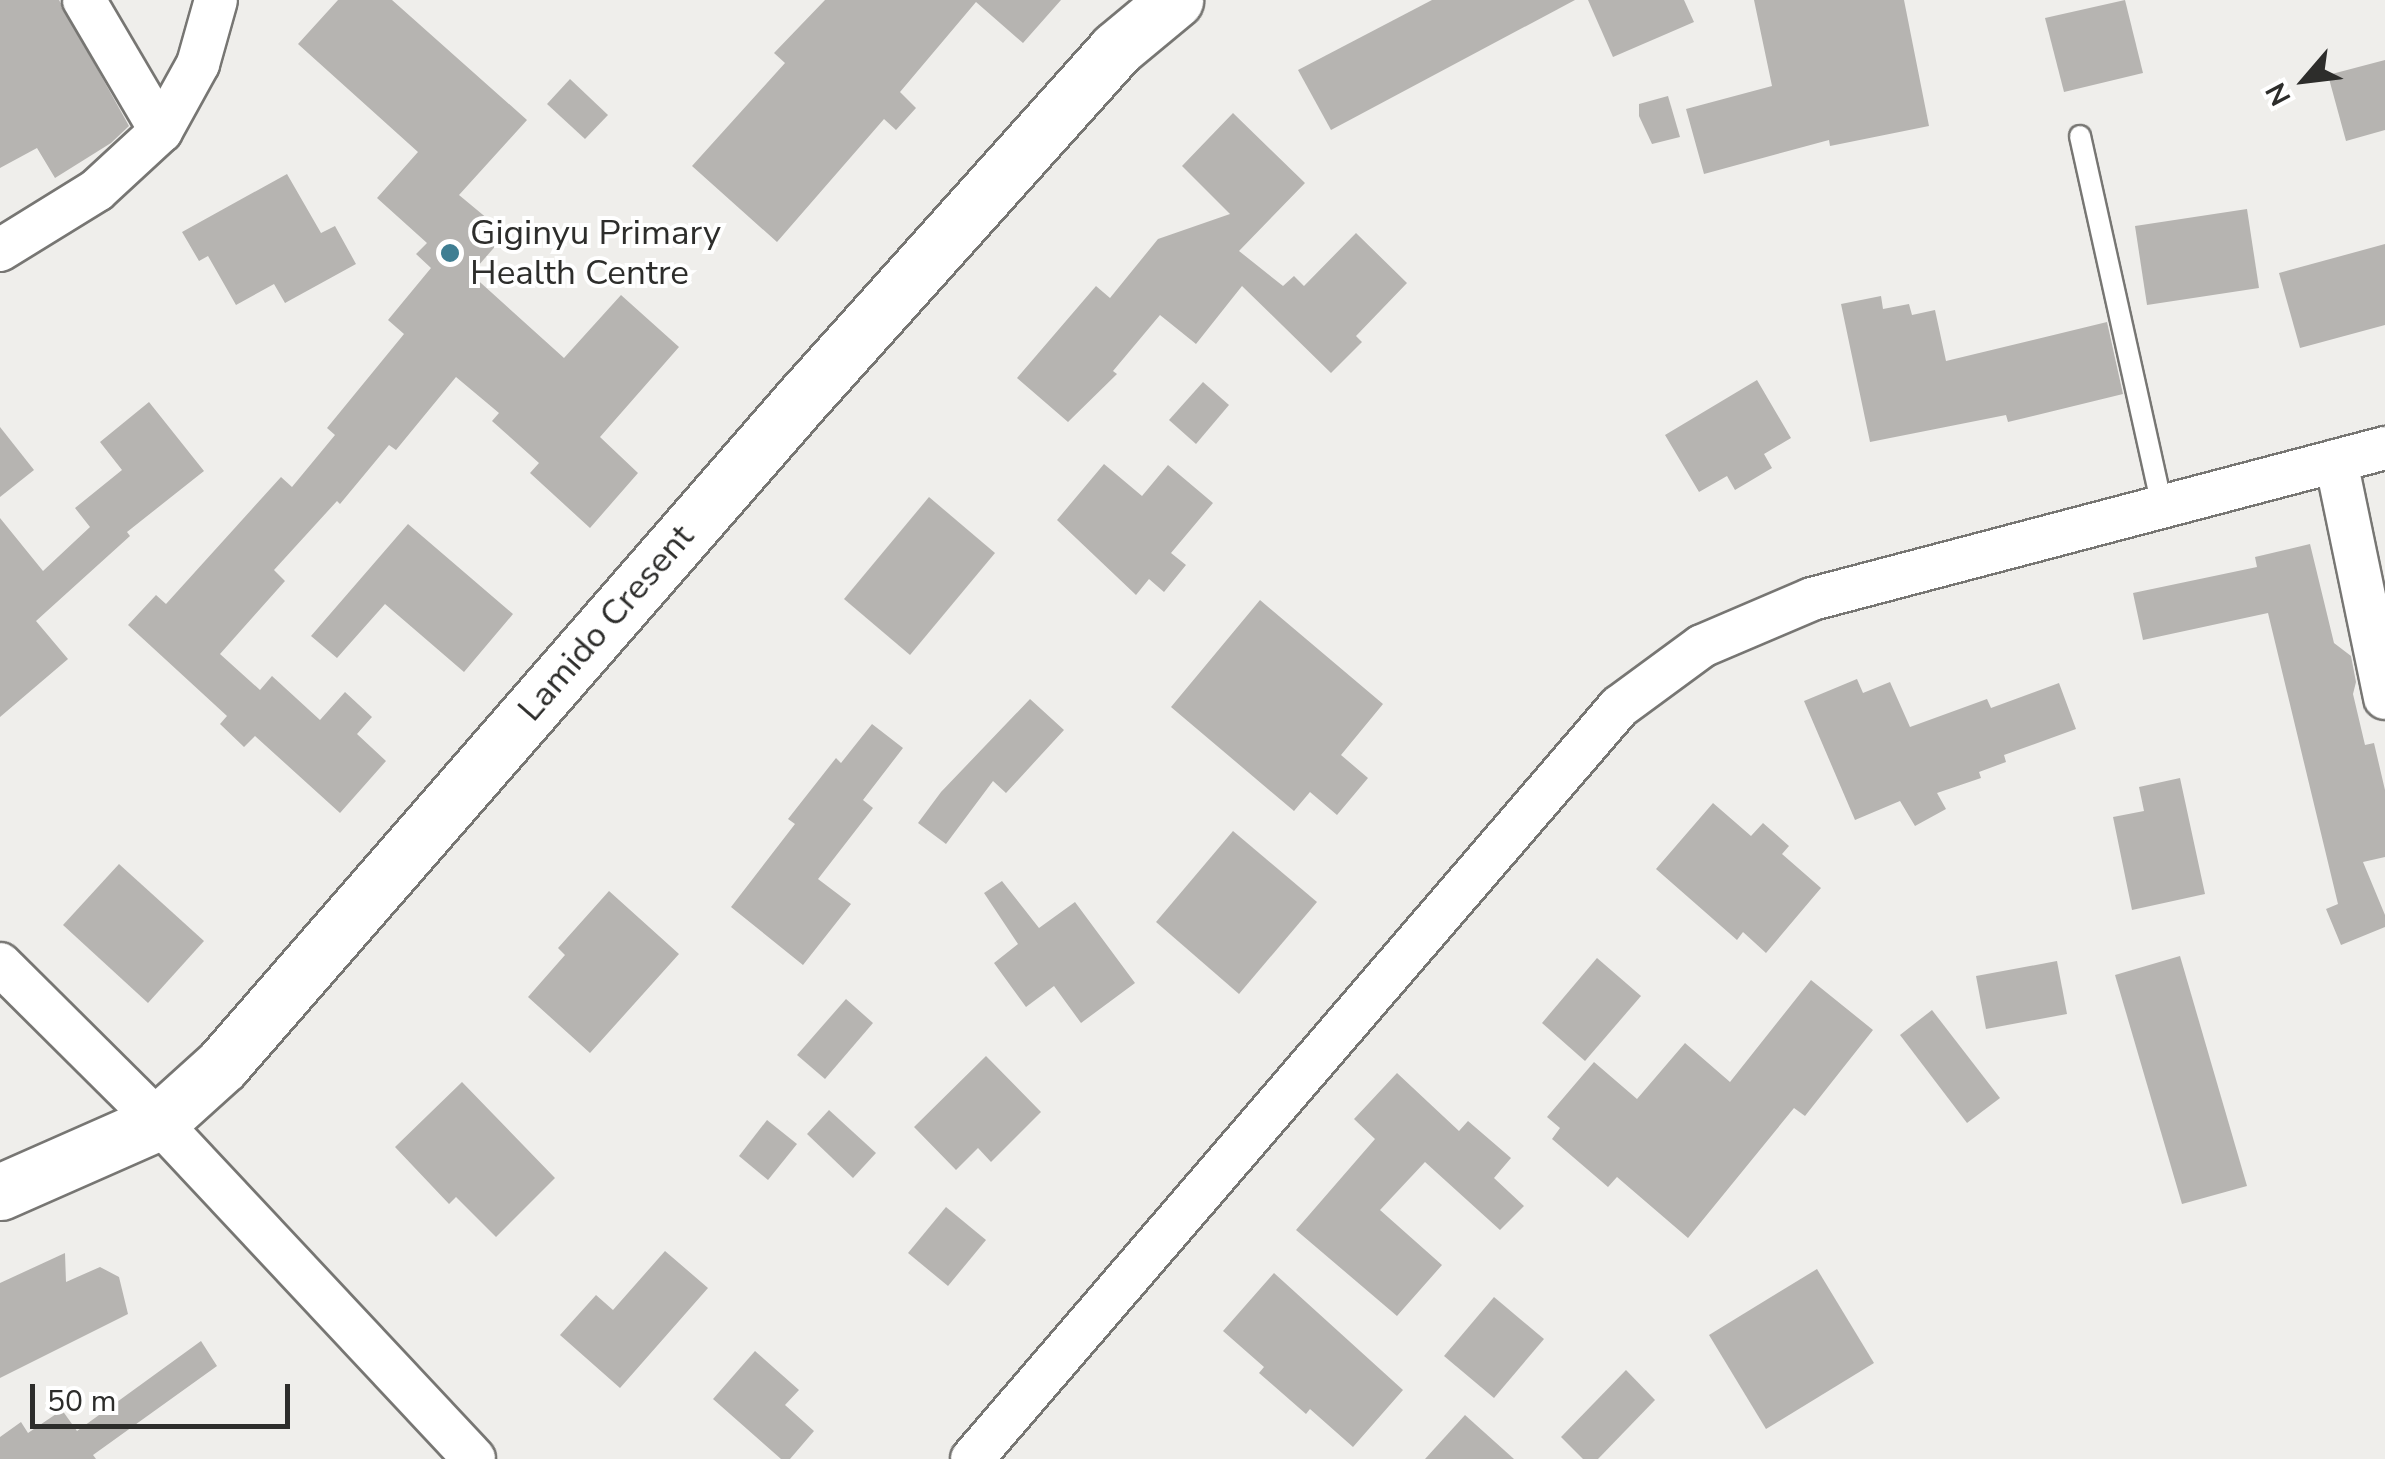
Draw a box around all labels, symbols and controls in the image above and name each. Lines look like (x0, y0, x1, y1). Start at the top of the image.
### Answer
north arrow (2255, 30, 2355, 130)
text: N (2257, 76, 2300, 112)
place label: Giginyu Primary Health Centre (470, 212, 721, 294)
marker: Giginyu Primary Health Centre (439, 242, 461, 264)
street label: Lamido Cresent (509, 516, 703, 730)
scale bar (35, 1364, 295, 1426)
text: 50 m (47, 1381, 116, 1422)

